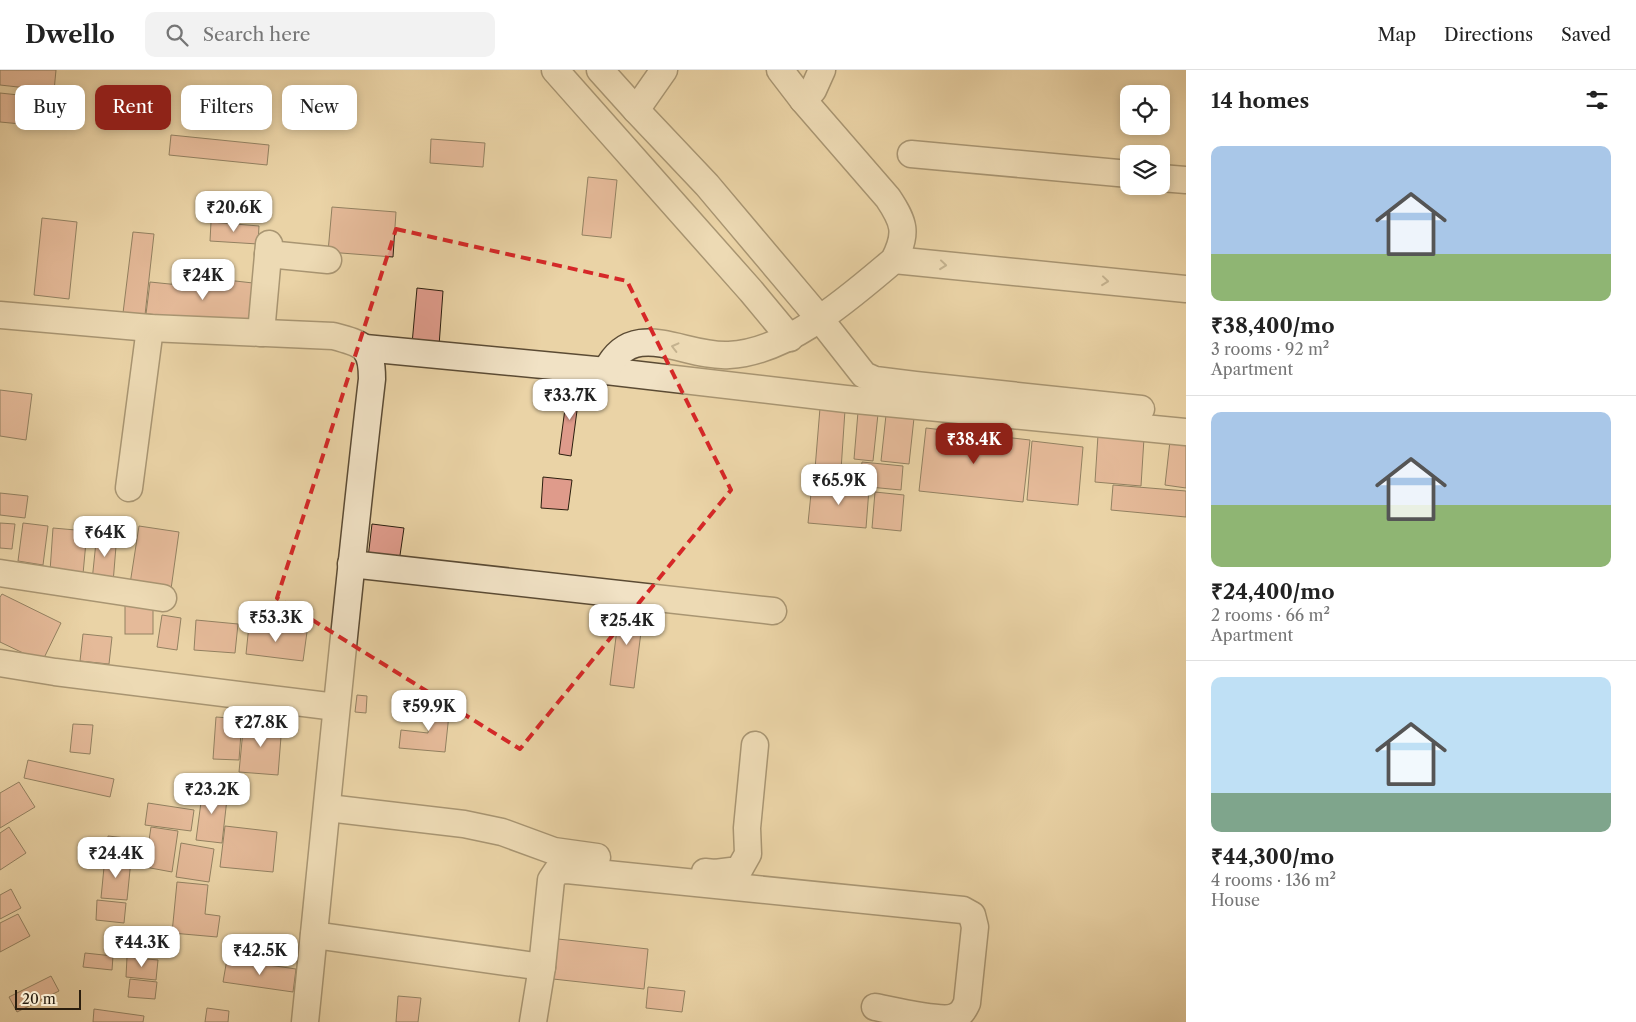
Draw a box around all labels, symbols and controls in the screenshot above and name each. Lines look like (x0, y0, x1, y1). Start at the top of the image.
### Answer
search box (145, 12, 495, 57)
text: Dwello (25, 20, 115, 49)
icon: search (163, 21, 191, 49)
text: Search here (203, 23, 310, 46)
text: Map (1377, 24, 1416, 46)
text: Directions (1444, 24, 1533, 46)
text: Saved (1561, 24, 1611, 46)
chip: Buy (15, 85, 85, 130)
chip: Rent (95, 85, 171, 130)
chip: Filters (181, 85, 272, 130)
chip: New (282, 85, 357, 130)
map controls (1120, 85, 1170, 195)
button: locate (1120, 85, 1170, 135)
icon: filters (1583, 86, 1611, 114)
text: 14 homes (1211, 88, 1309, 113)
button: layers (1120, 145, 1170, 195)
icon: home (1366, 179, 1456, 269)
pin: ₹20.6K (193, 190, 275, 233)
text: ₹20.6K (206, 197, 262, 217)
pin: ₹24K (173, 258, 233, 301)
one-way arrow (939, 259, 947, 270)
text: ₹24K (183, 265, 223, 285)
one-way arrow (1101, 275, 1109, 286)
text: ₹38,400/mo (1211, 313, 1335, 338)
text: 3 rooms · 92 m² (1211, 339, 1329, 359)
one-way arrow (670, 342, 679, 353)
text: Apartment (1211, 359, 1293, 379)
pin: ₹33.7K (529, 378, 611, 421)
text: ₹33.7K (544, 385, 596, 405)
pin: ₹38.4K (933, 422, 1015, 465)
text: ₹38.4K (947, 429, 1001, 449)
icon: home (1366, 444, 1456, 534)
pin: ₹65.9K (798, 464, 880, 506)
text: ₹65.9K (812, 470, 866, 490)
pin: ₹64K (75, 516, 135, 558)
text: ₹64K (85, 522, 125, 542)
text: ₹24,400/mo (1211, 579, 1335, 604)
pin: ₹53.3K (235, 600, 317, 643)
pin: ₹25.4K (586, 604, 668, 646)
text: 2 rooms · 66 m² (1211, 605, 1330, 625)
text: ₹53.3K (249, 607, 303, 627)
text: ₹25.4K (600, 610, 654, 630)
text: Apartment (1211, 625, 1293, 645)
pin: ₹59.9K (388, 690, 470, 732)
text: ₹59.9K (402, 696, 456, 716)
pin: ₹27.8K (220, 706, 302, 748)
icon: home (1366, 709, 1456, 799)
text: ₹27.8K (234, 712, 288, 732)
pin: ₹23.2K (171, 772, 253, 815)
text: ₹23.2K (185, 779, 239, 799)
pin: ₹24.4K (75, 836, 157, 879)
text: ₹24.4K (89, 843, 143, 863)
text: ₹44,300/mo (1211, 844, 1334, 869)
text: 4 rooms · 136 m² (1211, 870, 1336, 890)
text: House (1211, 890, 1260, 910)
pin: ₹44.3K (101, 926, 183, 968)
text: ₹44.3K (115, 932, 169, 952)
pin: ₹42.5K (219, 934, 301, 976)
text: ₹42.5K (233, 940, 287, 960)
scale bar (15, 987, 81, 1010)
text: 20 m (22, 990, 56, 1008)

